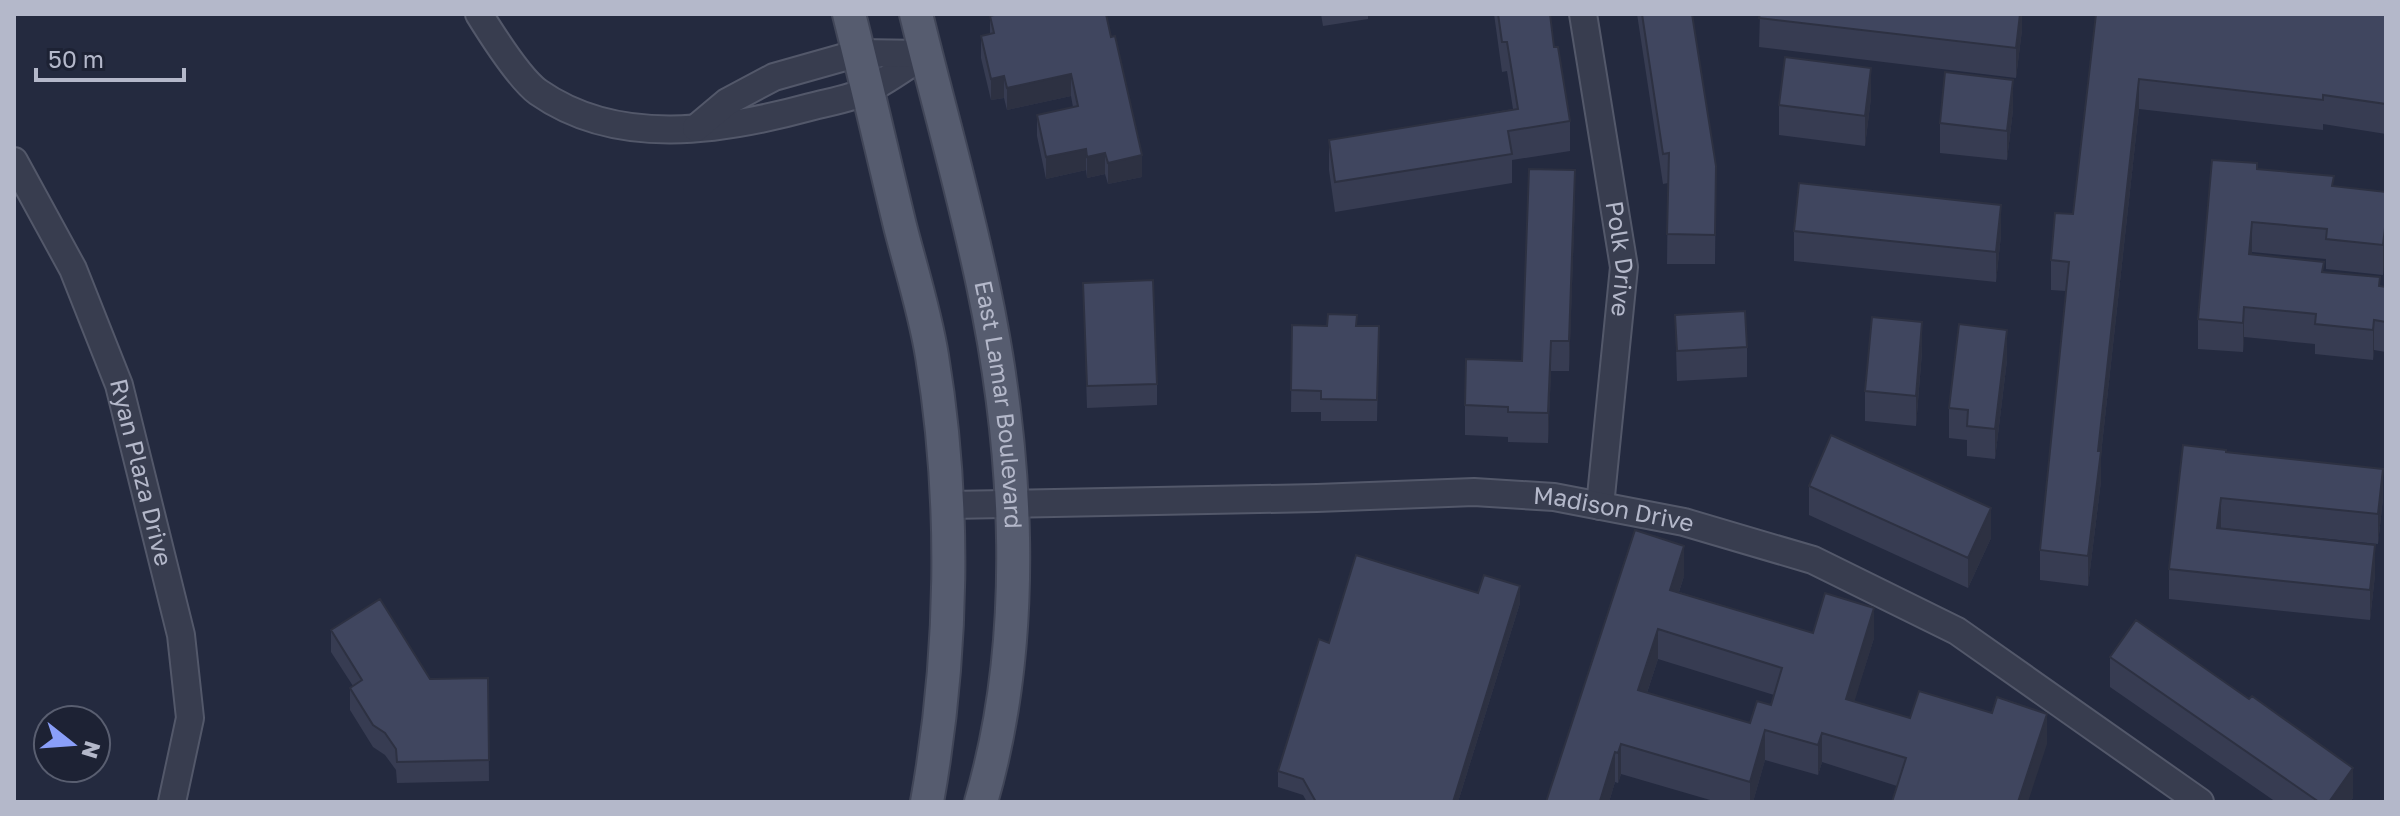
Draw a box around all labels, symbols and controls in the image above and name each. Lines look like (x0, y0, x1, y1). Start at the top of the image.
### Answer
scale bar (36, 32, 184, 82)
text: 50 m (48, 44, 104, 73)
street label: Polk Drive (1601, 199, 1641, 318)
street label: East Lamar Boulevard (969, 278, 1029, 529)
street label: Ryan Plaza Drive (105, 376, 179, 569)
street label: Madison Drive (1532, 480, 1698, 537)
north arrow (32, 704, 112, 784)
text: N (76, 738, 107, 762)

